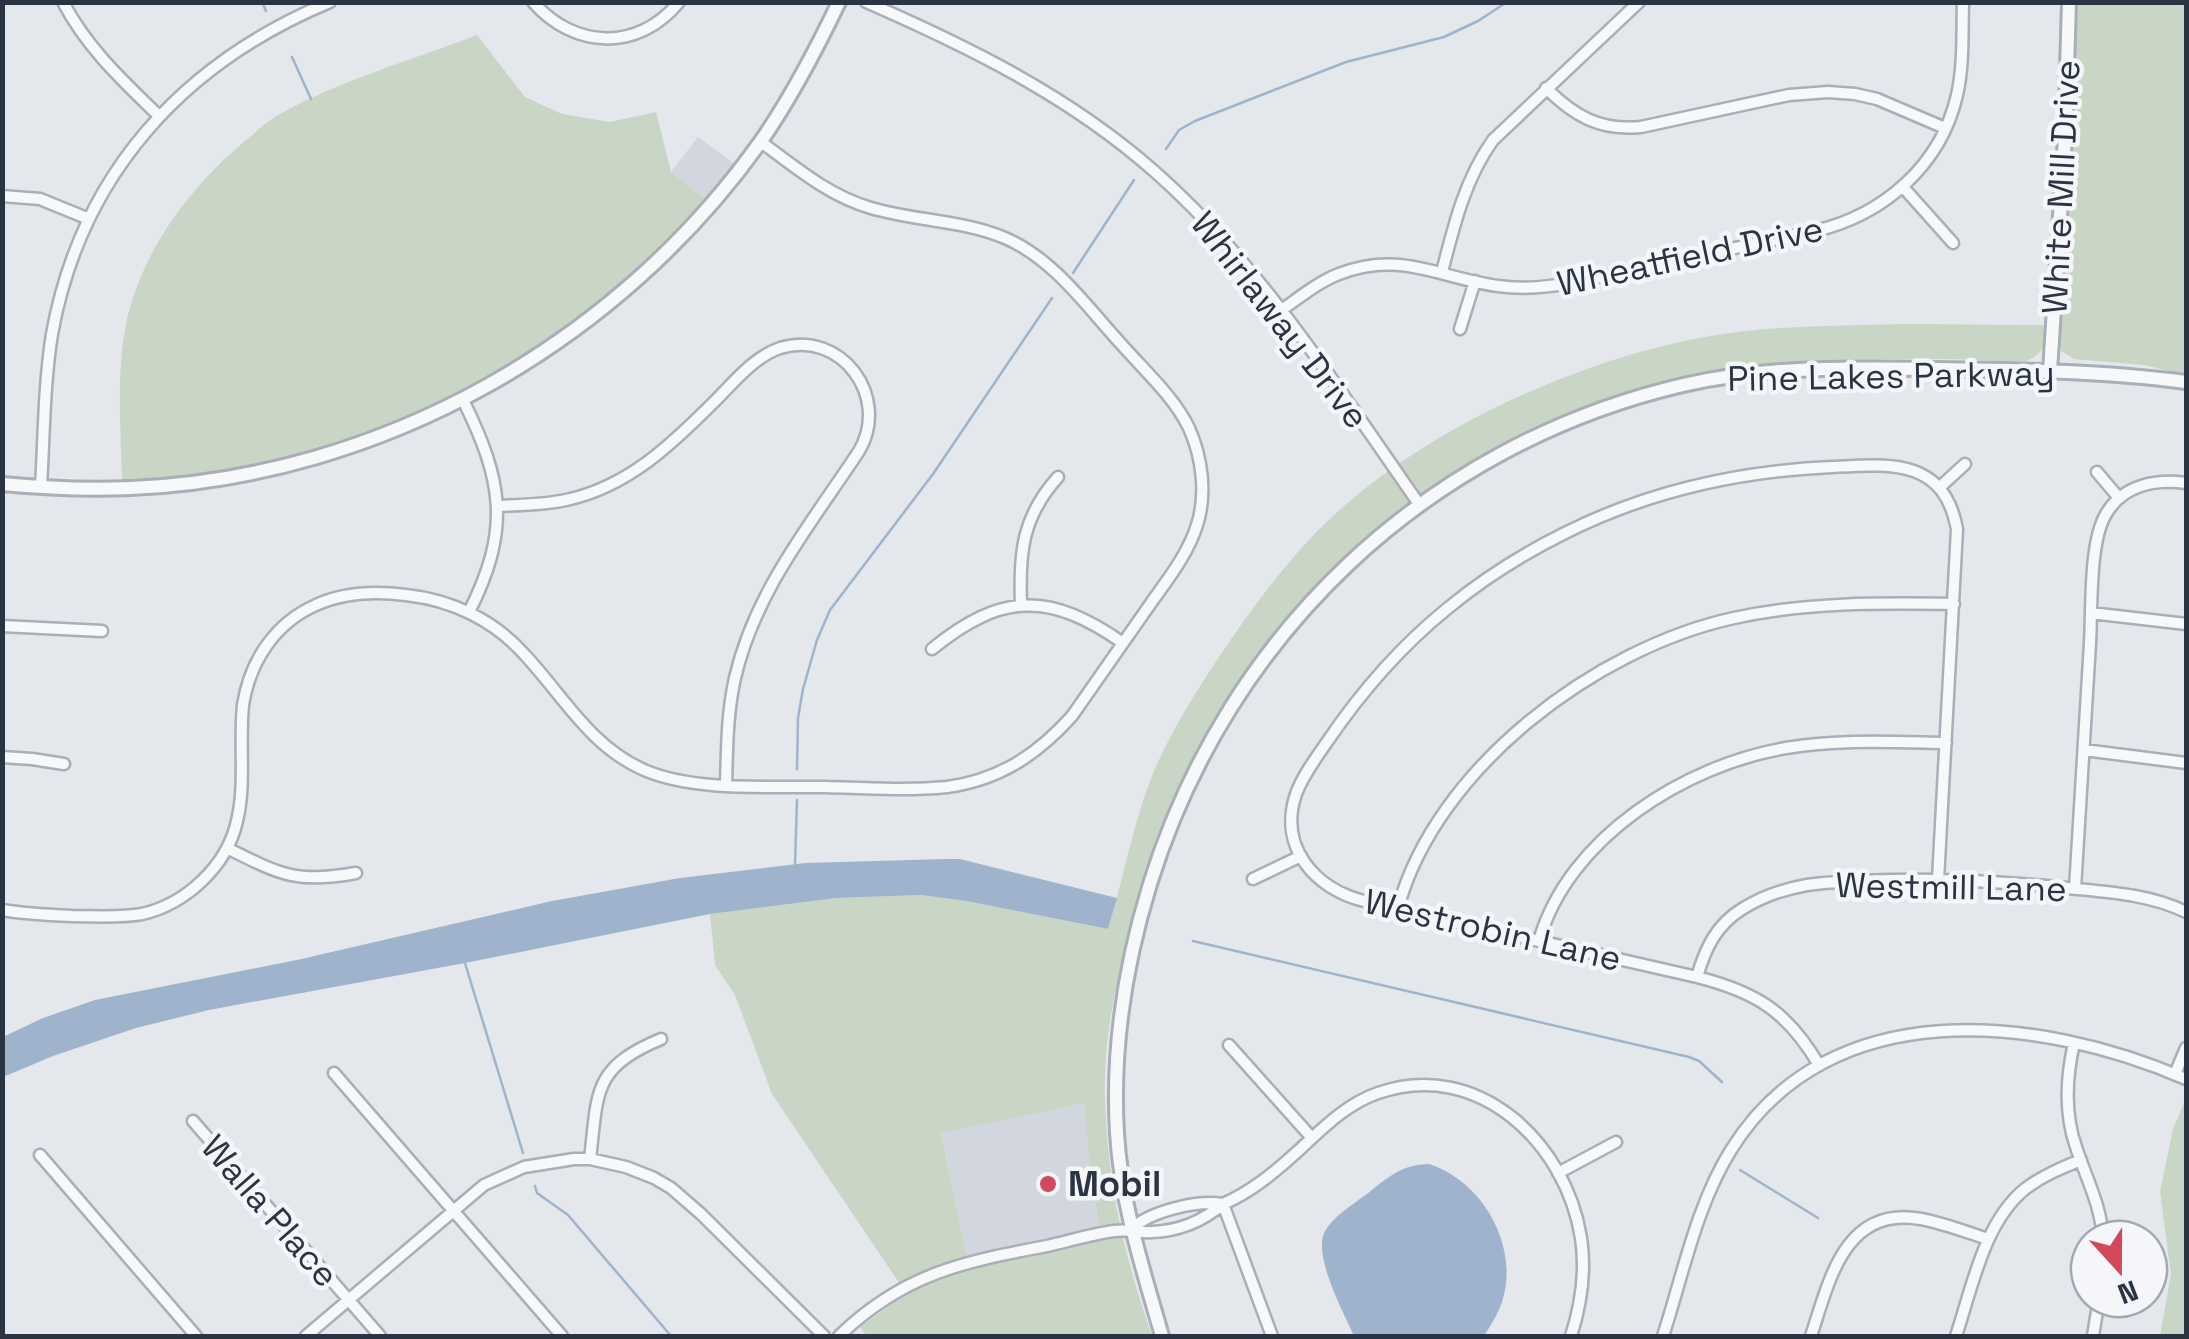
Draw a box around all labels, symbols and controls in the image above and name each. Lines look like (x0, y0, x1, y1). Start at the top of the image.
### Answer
street label: White Mill Drive (2032, 59, 2090, 315)
street label: Whirlaway Drive (1181, 202, 1379, 438)
street label: Wheatfield Drive (1553, 206, 1827, 306)
street label: Pine Lakes Parkway (1727, 351, 2055, 401)
street label: Westmill Lane (1835, 863, 2067, 911)
street label: Westrobin Lane (1360, 879, 1626, 981)
street label: Walla Place (192, 1126, 348, 1296)
place label: Mobil (1068, 1162, 1161, 1206)
marker: Mobil (1037, 1173, 1059, 1195)
north arrow (2069, 1219, 2169, 1319)
text: N (2113, 1272, 2143, 1313)

